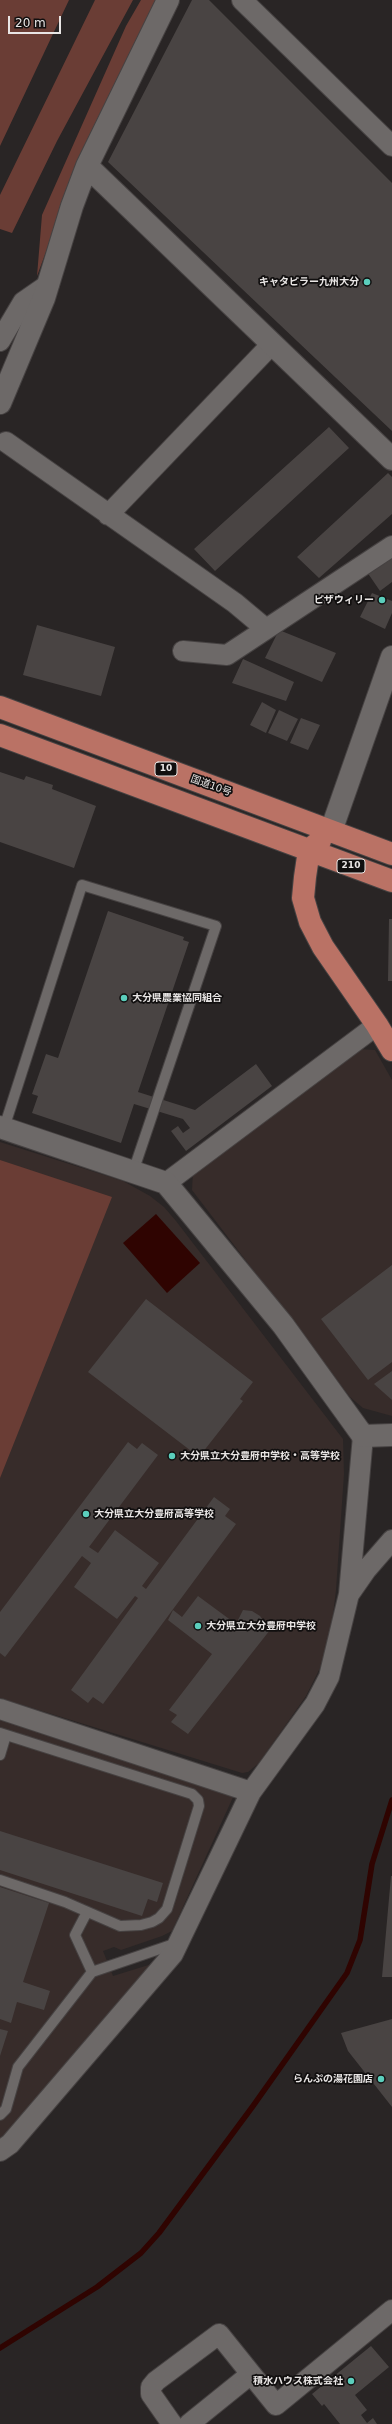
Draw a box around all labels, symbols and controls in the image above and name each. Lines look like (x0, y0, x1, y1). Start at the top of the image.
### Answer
scale bar (10, 8, 63, 34)
text: 20 m (15, 16, 46, 30)
place label: キャタピラー九州大分 (259, 276, 359, 288)
marker: キャタピラー九州大分 (362, 277, 372, 287)
place label: ピザウィリー (314, 594, 374, 606)
marker: ピザウィリー (377, 595, 387, 605)
road number: 10 (155, 762, 177, 776)
street label: 国道10号 (189, 773, 233, 799)
road number: 210 (337, 859, 365, 873)
place label: 大分県農業協同組合 (132, 992, 222, 1004)
marker: 大分県農業協同組合 (119, 993, 129, 1003)
place label: 大分県立大分豊府中学校・高等学校 (180, 1450, 340, 1462)
marker: 大分県立大分豊府中学校・高等学校 (167, 1451, 177, 1461)
place label: 大分県立大分豊府高等学校 (94, 1508, 214, 1520)
marker: 大分県立大分豊府高等学校 (81, 1509, 91, 1519)
place label: 大分県立大分豊府中学校 (206, 1620, 316, 1632)
marker: 大分県立大分豊府中学校 (193, 1621, 203, 1631)
place label: らんぷの湯花園店 (293, 2073, 373, 2085)
marker: らんぷの湯花園店 (376, 2074, 386, 2084)
place label: 積水ハウス株式会社 (253, 2375, 343, 2387)
marker: 積水ハウス株式会社 (346, 2376, 356, 2386)

